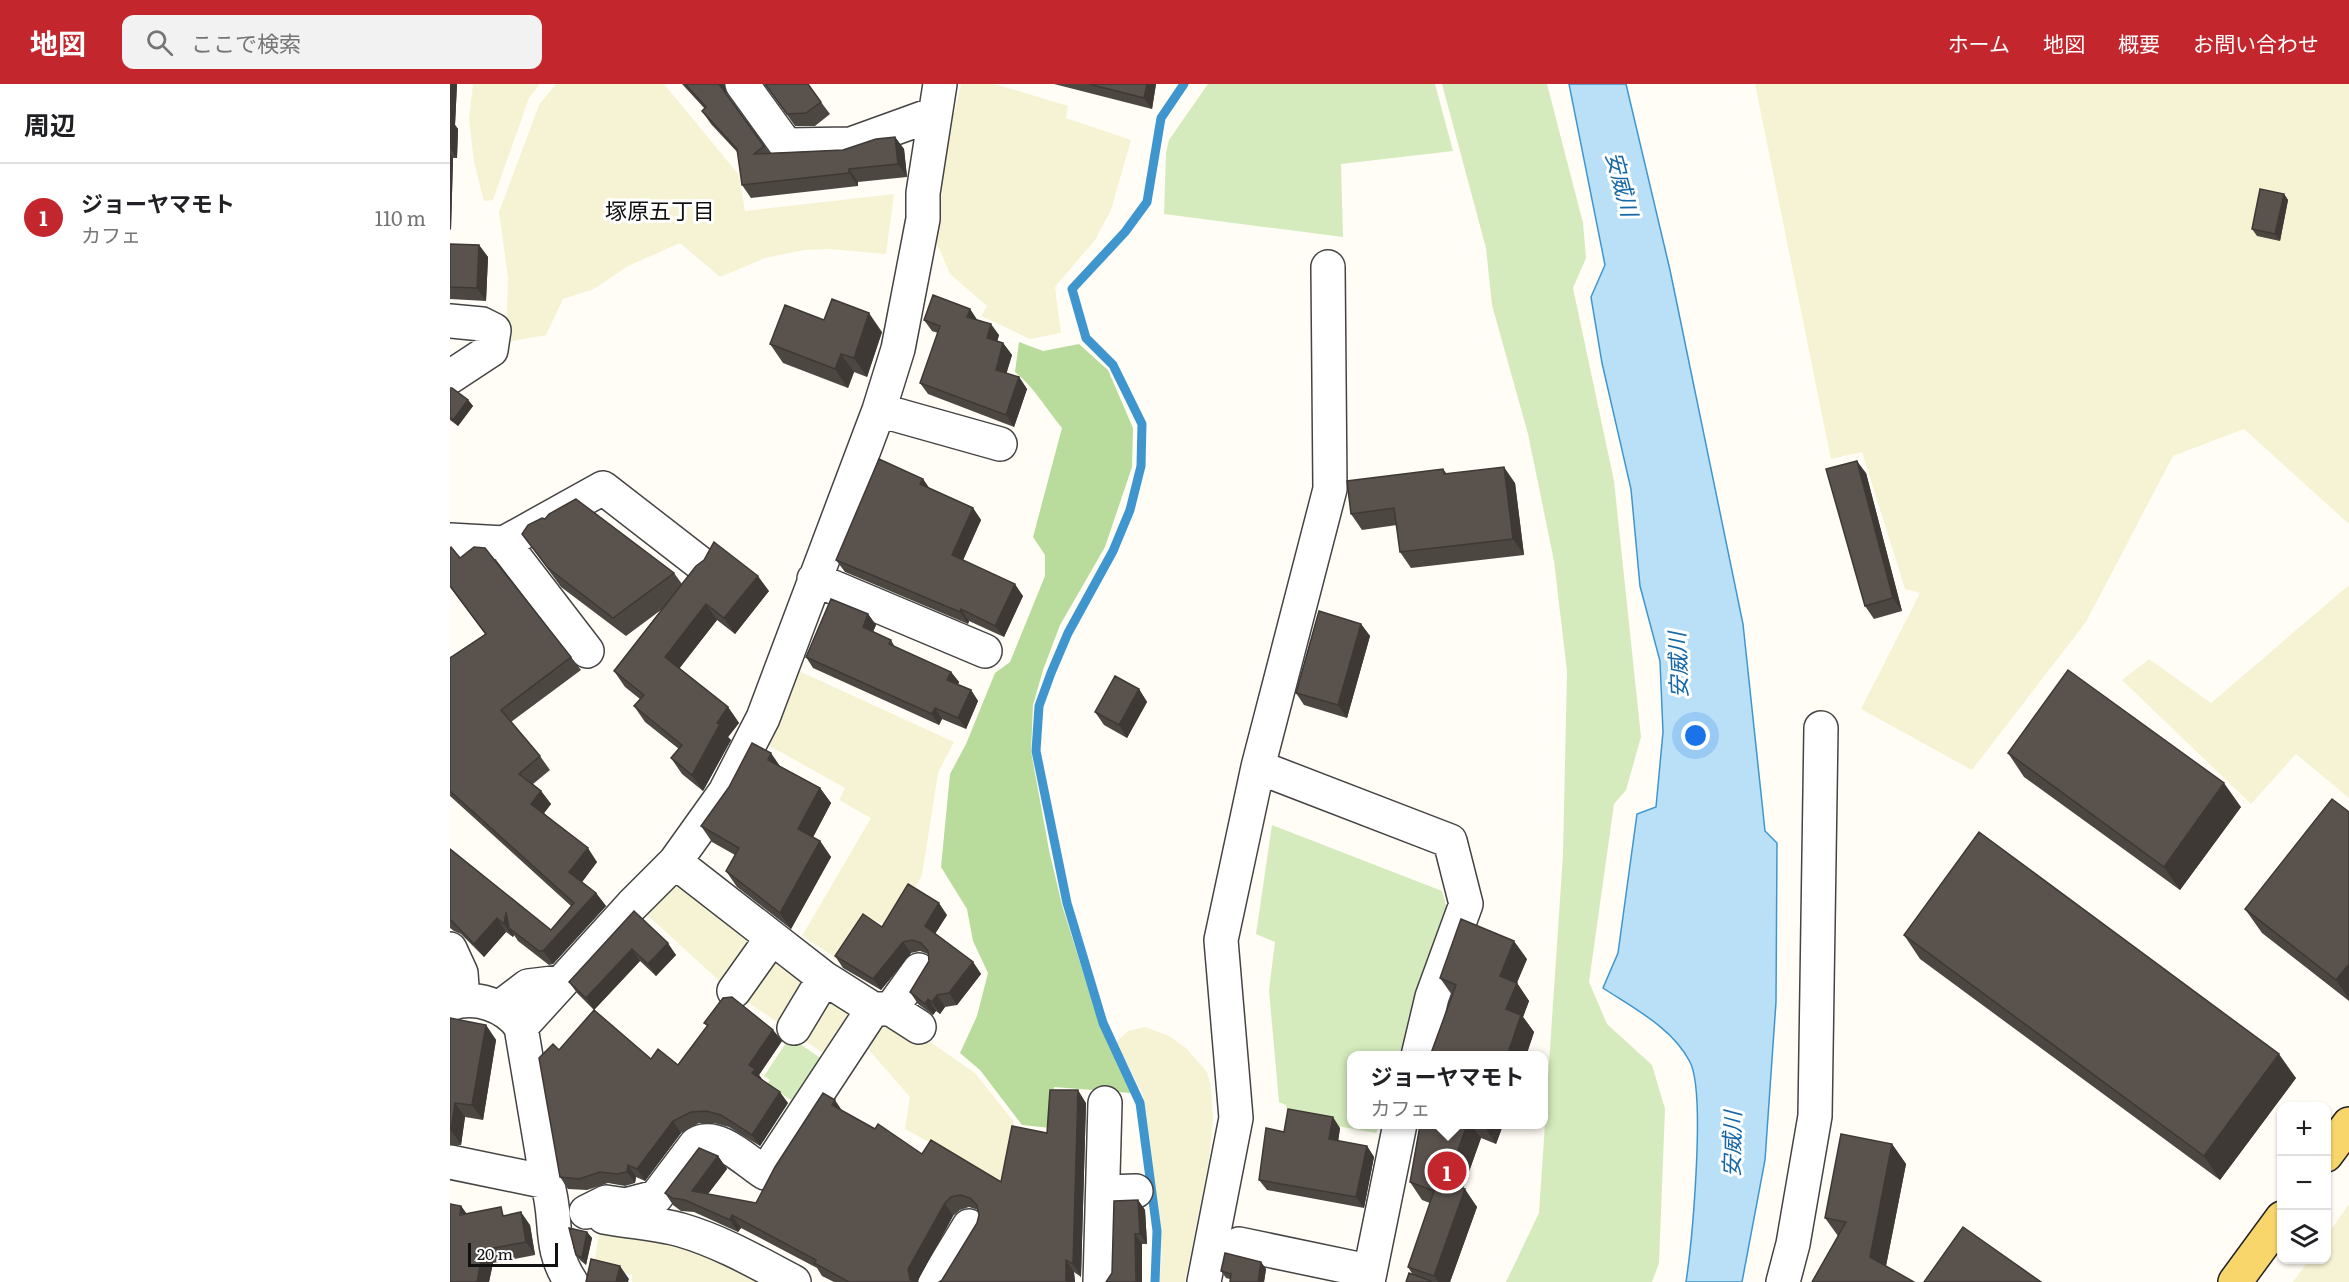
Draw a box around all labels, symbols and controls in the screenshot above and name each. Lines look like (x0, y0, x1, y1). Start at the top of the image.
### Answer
search box (122, 15, 542, 69)
text: 地図 (30, 21, 86, 63)
icon: search (143, 26, 176, 59)
text: ここで検索 (191, 26, 301, 59)
text: ホーム (1948, 27, 2010, 58)
text: 地図 (2043, 27, 2085, 58)
text: 概要 (2118, 27, 2160, 58)
text: お問い合わせ (2193, 27, 2319, 58)
text: 周辺 (24, 104, 76, 143)
water label: 安威川 (1599, 147, 1648, 222)
text: ジョーヤマモト (81, 186, 235, 219)
district label: 塚原五丁目 (605, 193, 715, 226)
text: 1 (39, 202, 48, 232)
text: 110 m (375, 202, 426, 232)
text: カフェ (81, 219, 141, 249)
water label: 安威川 (1659, 630, 1694, 699)
your location (1681, 721, 1710, 750)
popup (1347, 1051, 1548, 1129)
text: ジョーヤマモト (1370, 1059, 1525, 1092)
text: カフェ (1370, 1092, 1430, 1122)
map controls (2277, 1102, 2331, 1264)
button: + (2277, 1102, 2331, 1156)
water label: 安威川 (1713, 1109, 1748, 1177)
pin: 1 (1428, 1148, 1466, 1194)
button: − (2277, 1156, 2331, 1210)
button: layers (2277, 1210, 2331, 1264)
scale bar (468, 1240, 558, 1268)
text: 20 m (477, 1241, 513, 1265)

